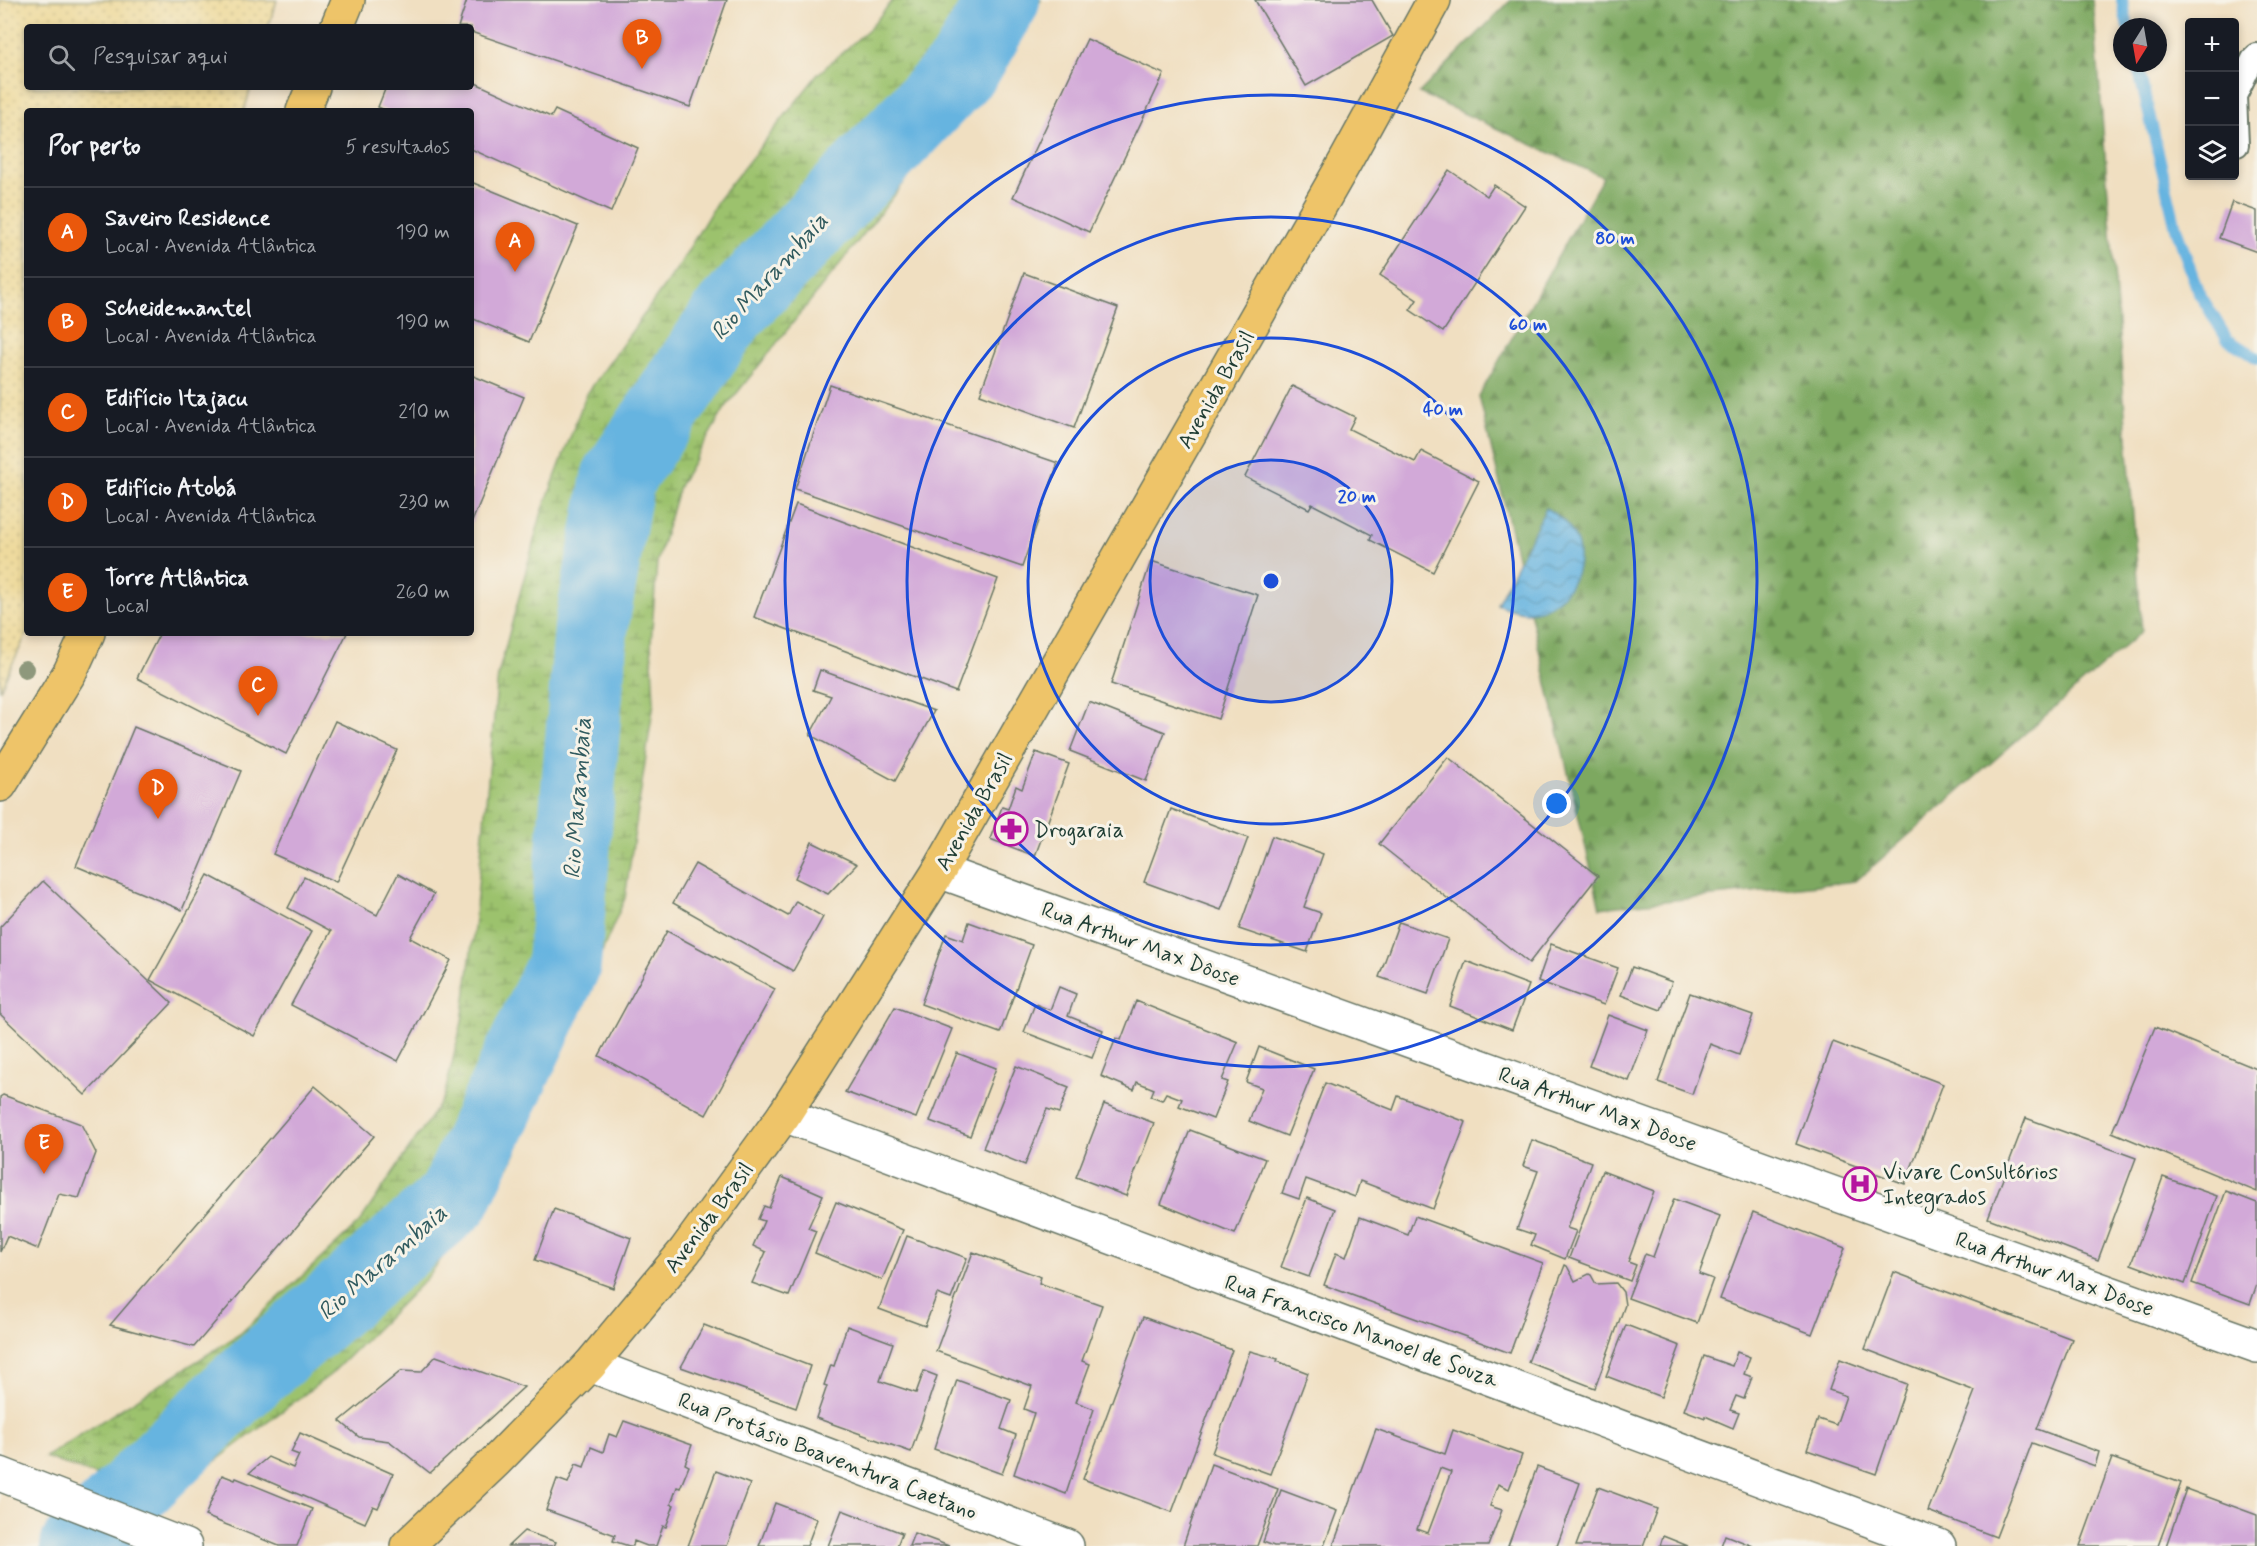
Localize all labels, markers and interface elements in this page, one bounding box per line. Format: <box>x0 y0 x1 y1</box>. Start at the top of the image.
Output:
north arrow <box>2113 18 2167 72</box>
map controls <box>2185 18 2239 180</box>
button: + <box>2185 18 2239 72</box>
pin: B <box>622 20 662 69</box>
search box <box>24 24 474 90</box>
icon: search <box>45 41 78 74</box>
text: Pesquisar aqui <box>93 43 228 71</box>
button: − <box>2185 72 2239 126</box>
button: layers <box>2185 126 2239 180</box>
text: Por perto <box>48 130 141 164</box>
text: 5 resultados <box>345 134 450 161</box>
text: Saveiro Residence <box>105 205 270 233</box>
water label: Rio Marambaia <box>704 207 836 347</box>
text: A <box>61 219 74 246</box>
text: 190 m <box>396 219 450 246</box>
pin: A <box>496 222 534 272</box>
text: 80 m <box>1595 227 1635 251</box>
text: Local · Avenida Atlântica <box>105 233 317 260</box>
text: Scheidemantel <box>105 295 251 323</box>
text: B <box>61 309 74 336</box>
text: 190 m <box>396 309 450 336</box>
text: 60 m <box>1509 313 1547 337</box>
text: Local · Avenida Atlântica <box>105 323 317 350</box>
street label: Avenida Brasil <box>1172 326 1262 454</box>
text: Edifício Itajacu <box>105 385 248 413</box>
text: 40 m <box>1423 398 1463 422</box>
text: C <box>60 399 75 426</box>
text: 210 m <box>398 399 450 426</box>
text: Local · Avenida Atlântica <box>105 413 317 440</box>
text: Edifício Atobá <box>105 475 237 503</box>
text: 20 m <box>1338 485 1376 509</box>
text: D <box>61 489 74 516</box>
text: 230 m <box>398 489 450 516</box>
text: Local · Avenida Atlântica <box>105 503 317 530</box>
text: Torre Atlântica <box>105 565 249 593</box>
centre of rings <box>1261 571 1281 591</box>
text: E <box>62 579 73 606</box>
text: 260 m <box>396 579 450 606</box>
text: Local <box>105 593 149 620</box>
pin: C <box>238 666 278 716</box>
water label: Rio Marambaia <box>557 716 600 880</box>
street label: Avenida Brasil <box>930 748 1020 876</box>
pin: D <box>138 770 178 819</box>
your location <box>1542 789 1571 818</box>
pharmacy icon: Drogaraia <box>993 811 1029 847</box>
place label: Drogaraia <box>1034 817 1124 846</box>
street label: Rua Arthur Max Dôose <box>1037 896 1243 994</box>
street label: Rua Arthur Max Dôose <box>1494 1061 1700 1159</box>
pin: E <box>24 1124 63 1174</box>
street label: Avenida Brasil <box>659 1157 761 1279</box>
place label: Vivare Consultórios Integrados <box>1883 1159 2058 1215</box>
hospital icon: Vivare Consultórios Integrados <box>1842 1166 1878 1202</box>
water label: Rio Marambaia <box>312 1198 454 1328</box>
street label: Rua Arthur Max Dôose <box>1951 1226 2157 1324</box>
street label: Rua Francisco Manoel de Souza <box>1221 1269 1503 1395</box>
street label: Rua Protásio Boaventura Caetano <box>674 1387 981 1527</box>

